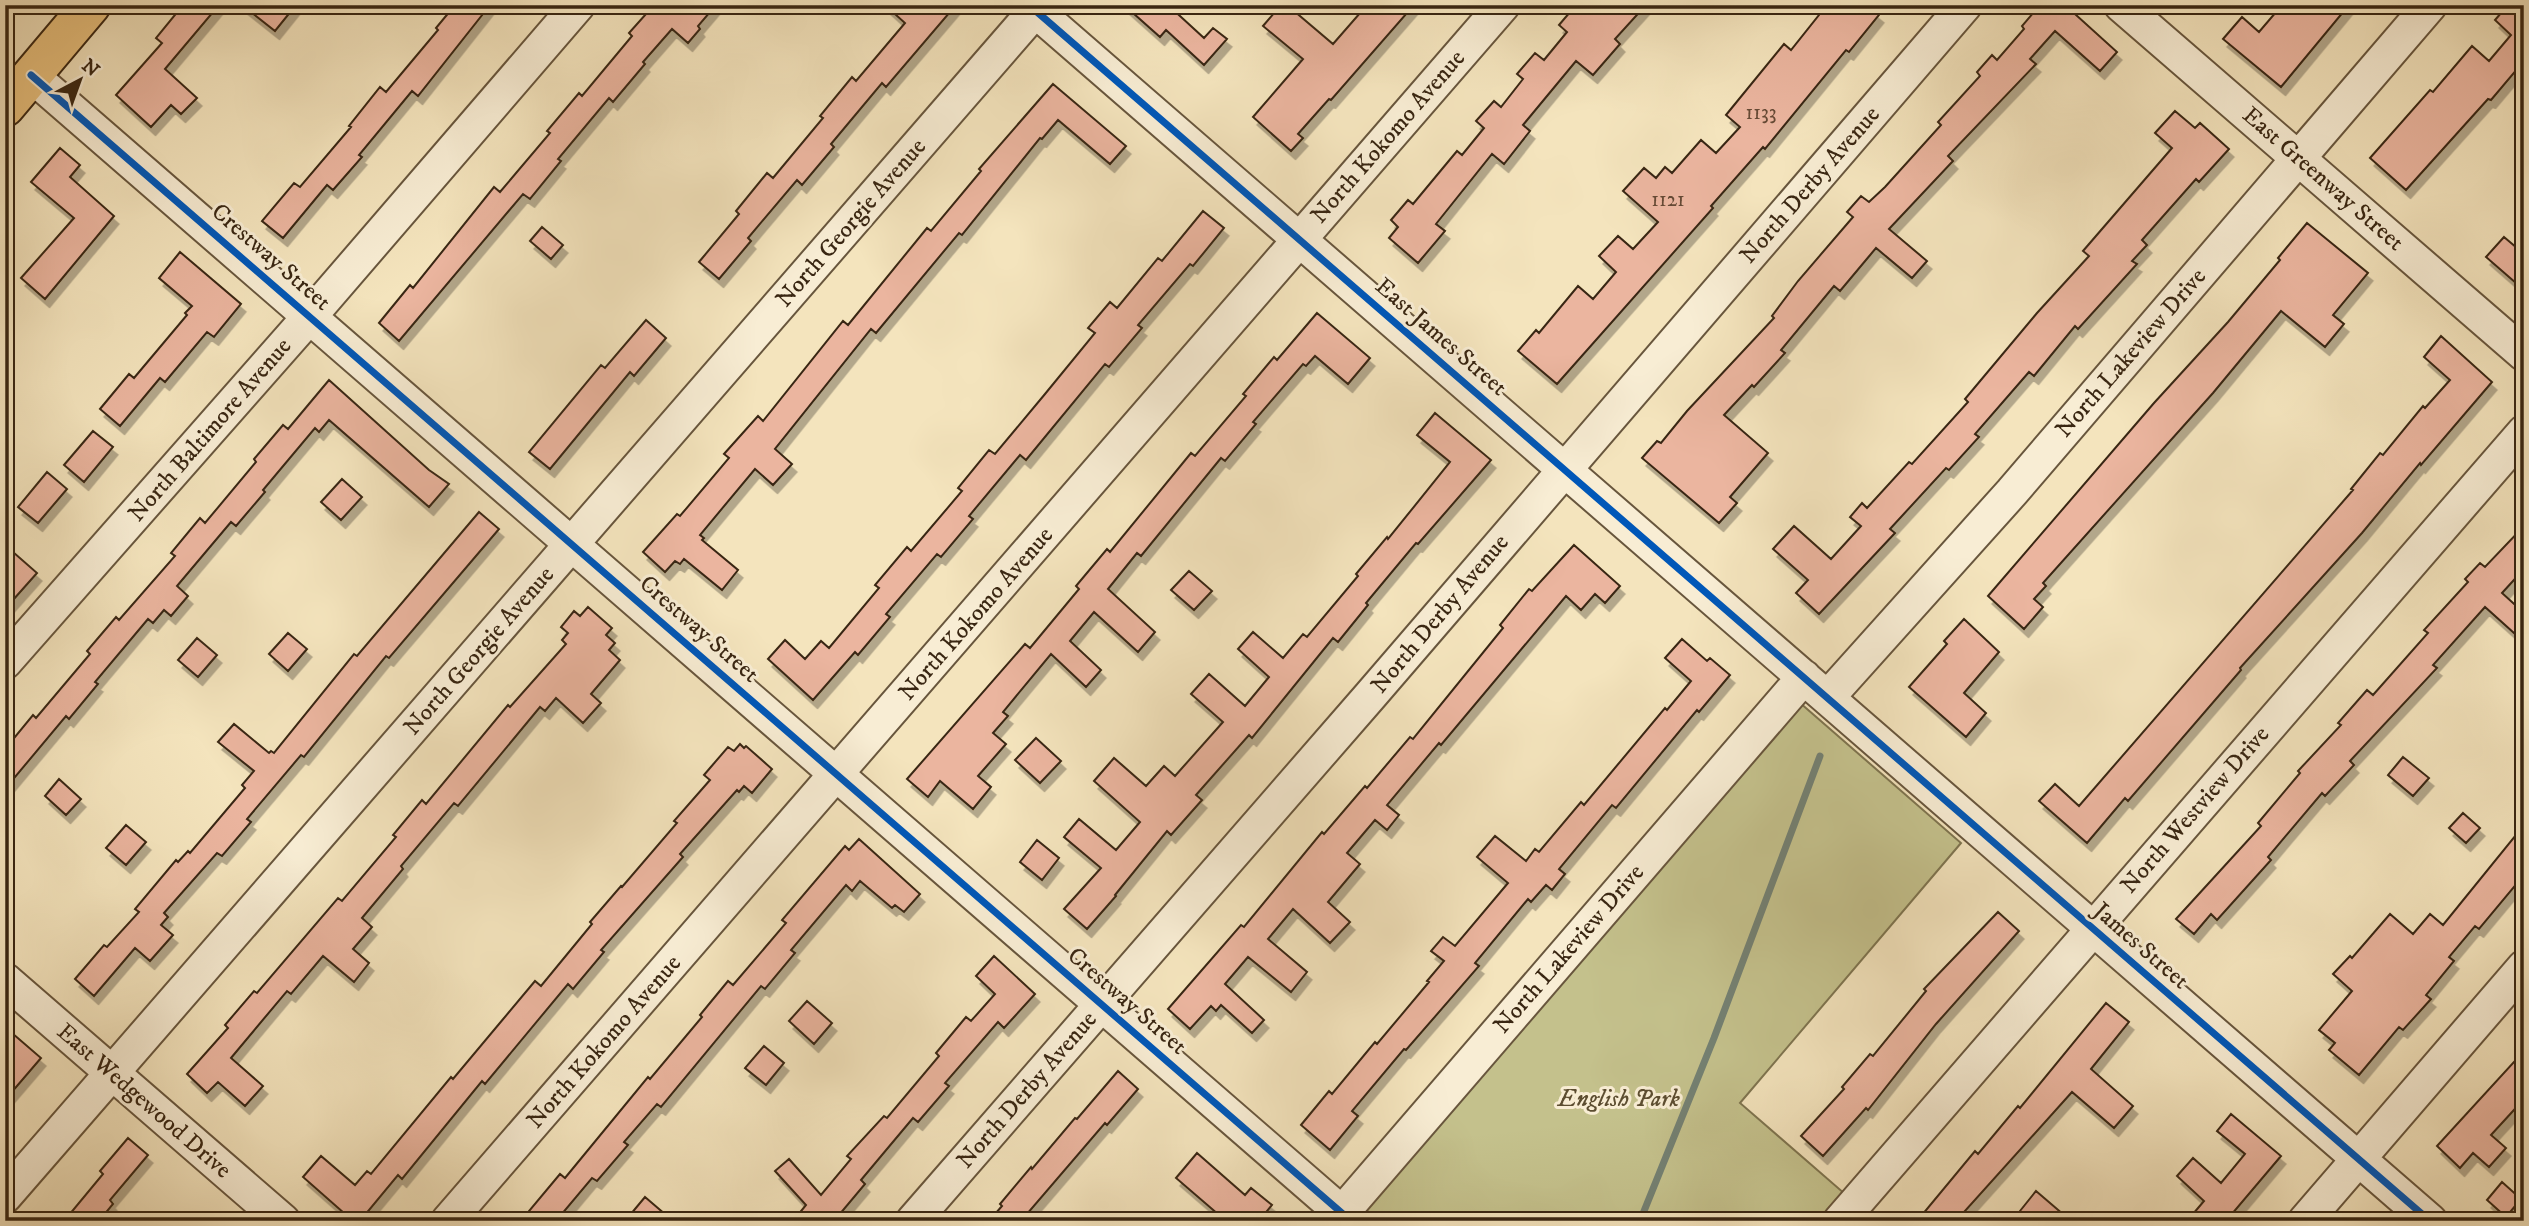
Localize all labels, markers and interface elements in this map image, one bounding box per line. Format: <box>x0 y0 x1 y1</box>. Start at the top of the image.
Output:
street label: North Kokomo Avenue <box>1304 44 1472 230</box>
north arrow <box>46 46 116 116</box>
text: N <box>77 55 104 82</box>
street label: North Derby Avenue <box>1733 100 1887 270</box>
house number: 1133 <box>1745 100 1777 126</box>
street label: East Greenway Street <box>2236 101 2410 258</box>
street label: North Georgie Avenue <box>769 132 933 314</box>
house number: 1121 <box>1651 187 1685 213</box>
street label: Crestway Street <box>205 197 337 317</box>
street label: North Lakeview Drive <box>2049 262 2213 444</box>
street label: East James Street <box>1369 272 1513 403</box>
street label: North Baltimore Avenue <box>122 332 298 528</box>
street label: North Kokomo Avenue <box>892 521 1060 707</box>
street label: North Derby Avenue <box>1365 528 1515 700</box>
street label: North Georgie Avenue <box>397 560 561 742</box>
street label: Crestway Street <box>633 569 765 689</box>
street label: North Westview Drive <box>2114 720 2276 900</box>
street label: North Lakeview Drive <box>1487 858 1651 1040</box>
street label: James Street <box>2085 895 2195 996</box>
street label: Crestway Street <box>1061 941 1193 1061</box>
street label: North Kokomo Avenue <box>520 949 688 1135</box>
street label: North Derby Avenue <box>950 1005 1104 1175</box>
street label: East Wedgewood Drive <box>51 1017 238 1185</box>
park label: English Park <box>1556 1084 1680 1114</box>

